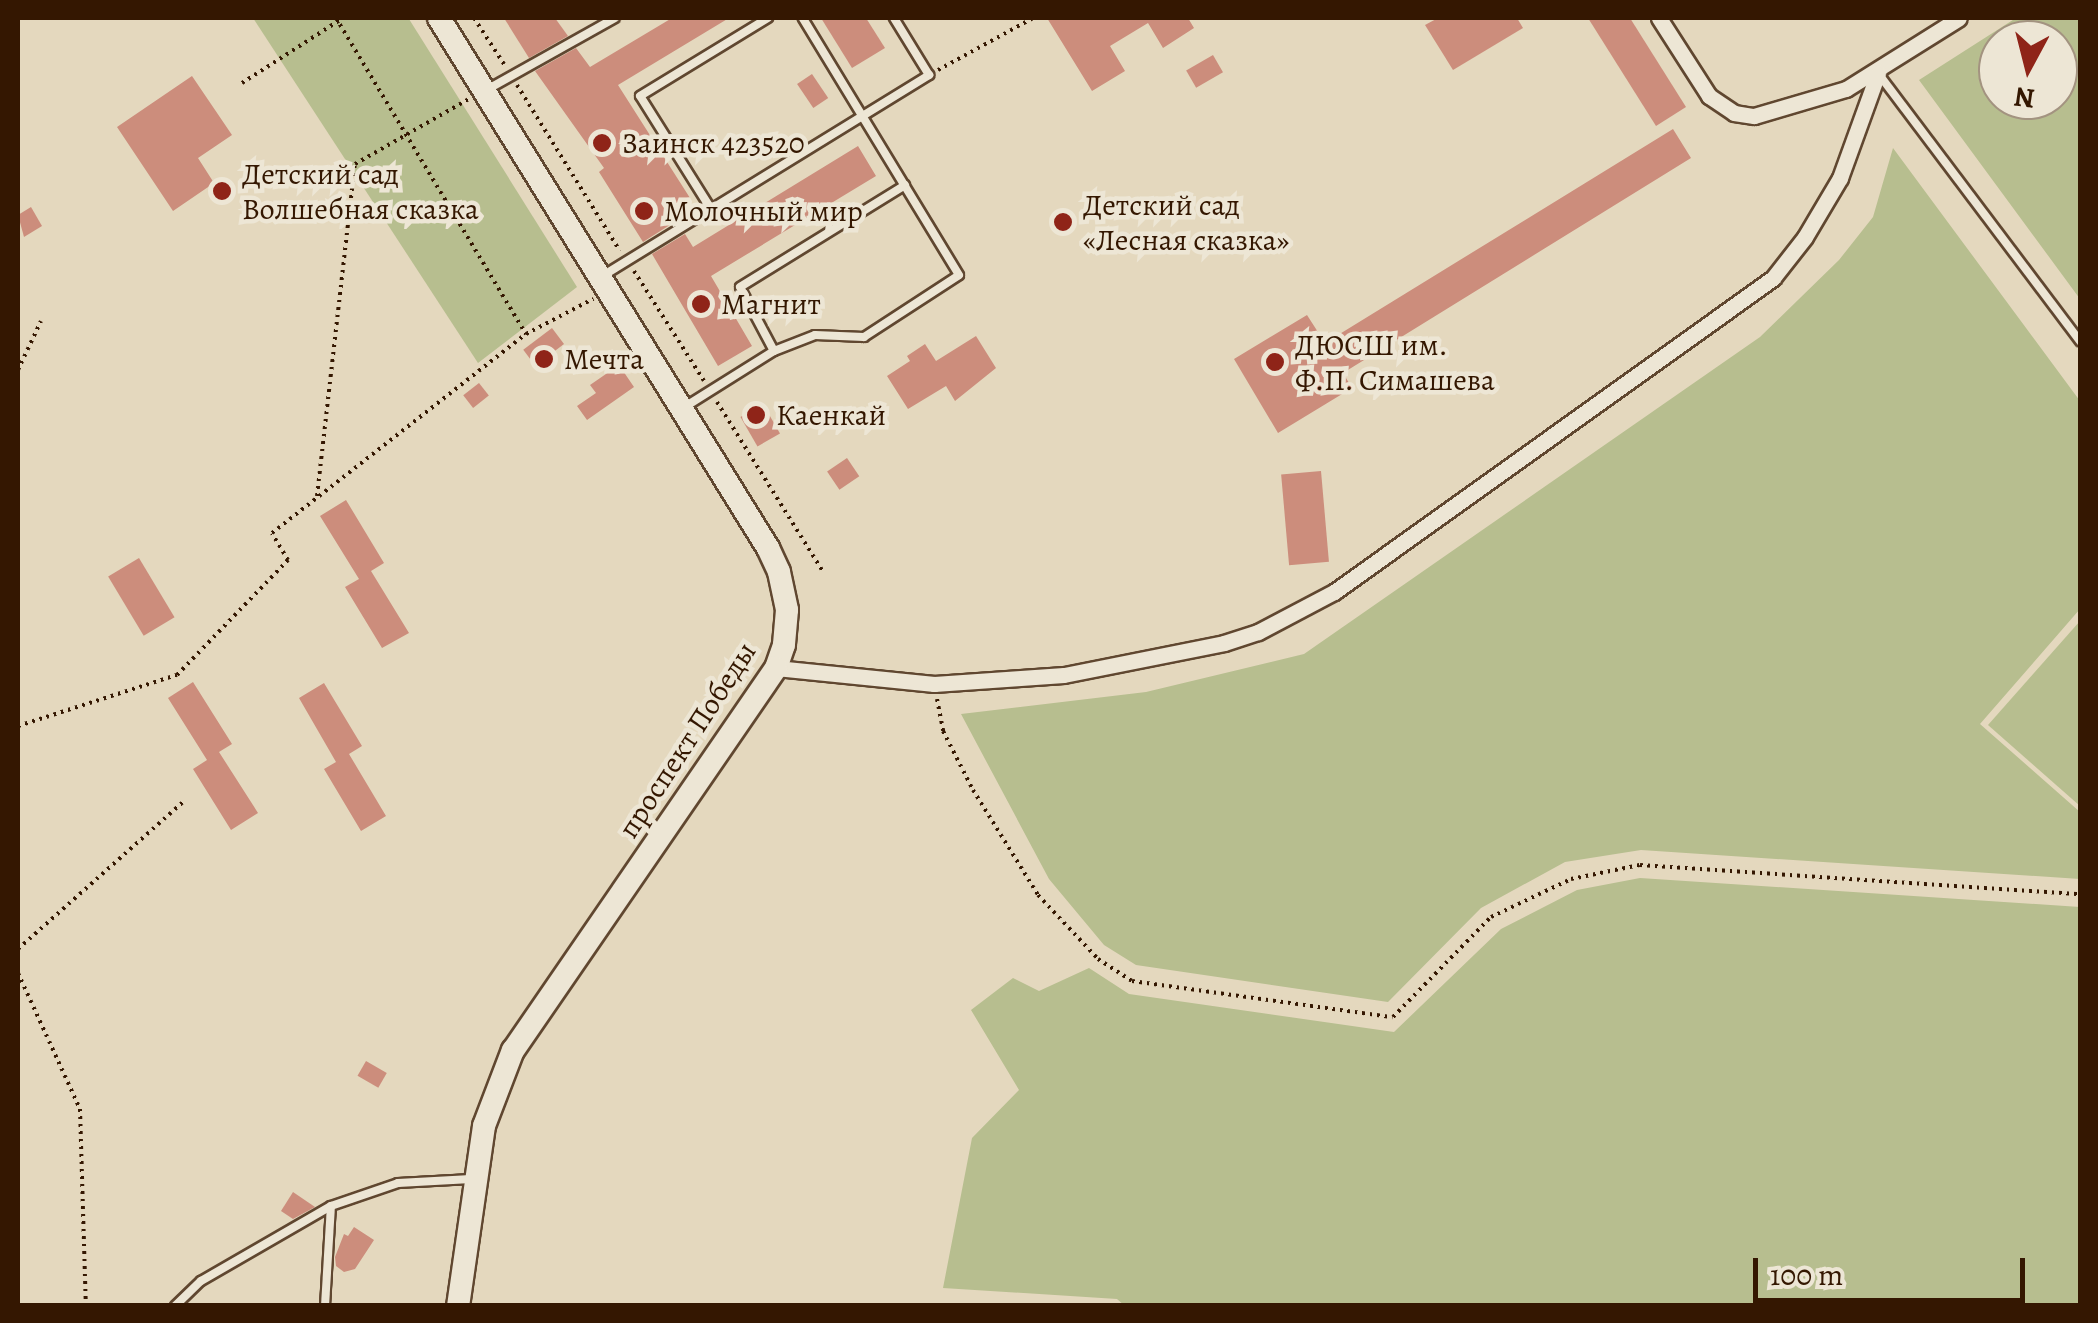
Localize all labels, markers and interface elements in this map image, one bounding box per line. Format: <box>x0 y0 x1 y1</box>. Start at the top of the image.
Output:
north arrow <box>1978 20 2078 120</box>
text: N <box>2012 78 2037 118</box>
place label: Заинск 423520 <box>622 125 805 161</box>
marker: Заинск 423520 <box>591 132 613 154</box>
place label: Детский сад Волшебная сказка <box>242 156 479 226</box>
marker: Детский сад Волшебная сказка <box>211 180 233 202</box>
place label: Детский сад «Лесная сказка» <box>1083 187 1289 258</box>
place label: Молочный мир <box>664 193 863 229</box>
marker: Молочный мир <box>633 200 655 222</box>
marker: Детский сад «Лесная сказка» <box>1052 211 1074 233</box>
place label: Магнит <box>721 286 821 322</box>
marker: Магнит <box>690 293 712 315</box>
place label: ДЮСШ им. Ф.П. Симашева <box>1295 327 1496 398</box>
place label: Мечта <box>564 341 644 377</box>
marker: Мечта <box>533 348 555 370</box>
marker: ДЮСШ им. Ф.П. Симашева <box>1264 351 1286 373</box>
place label: Каенкай <box>776 397 886 433</box>
marker: Каенкай <box>745 404 767 426</box>
street label: проспект Победы <box>610 635 764 845</box>
scale bar <box>1758 1238 2030 1300</box>
text: 100 m <box>1770 1255 1843 1295</box>

